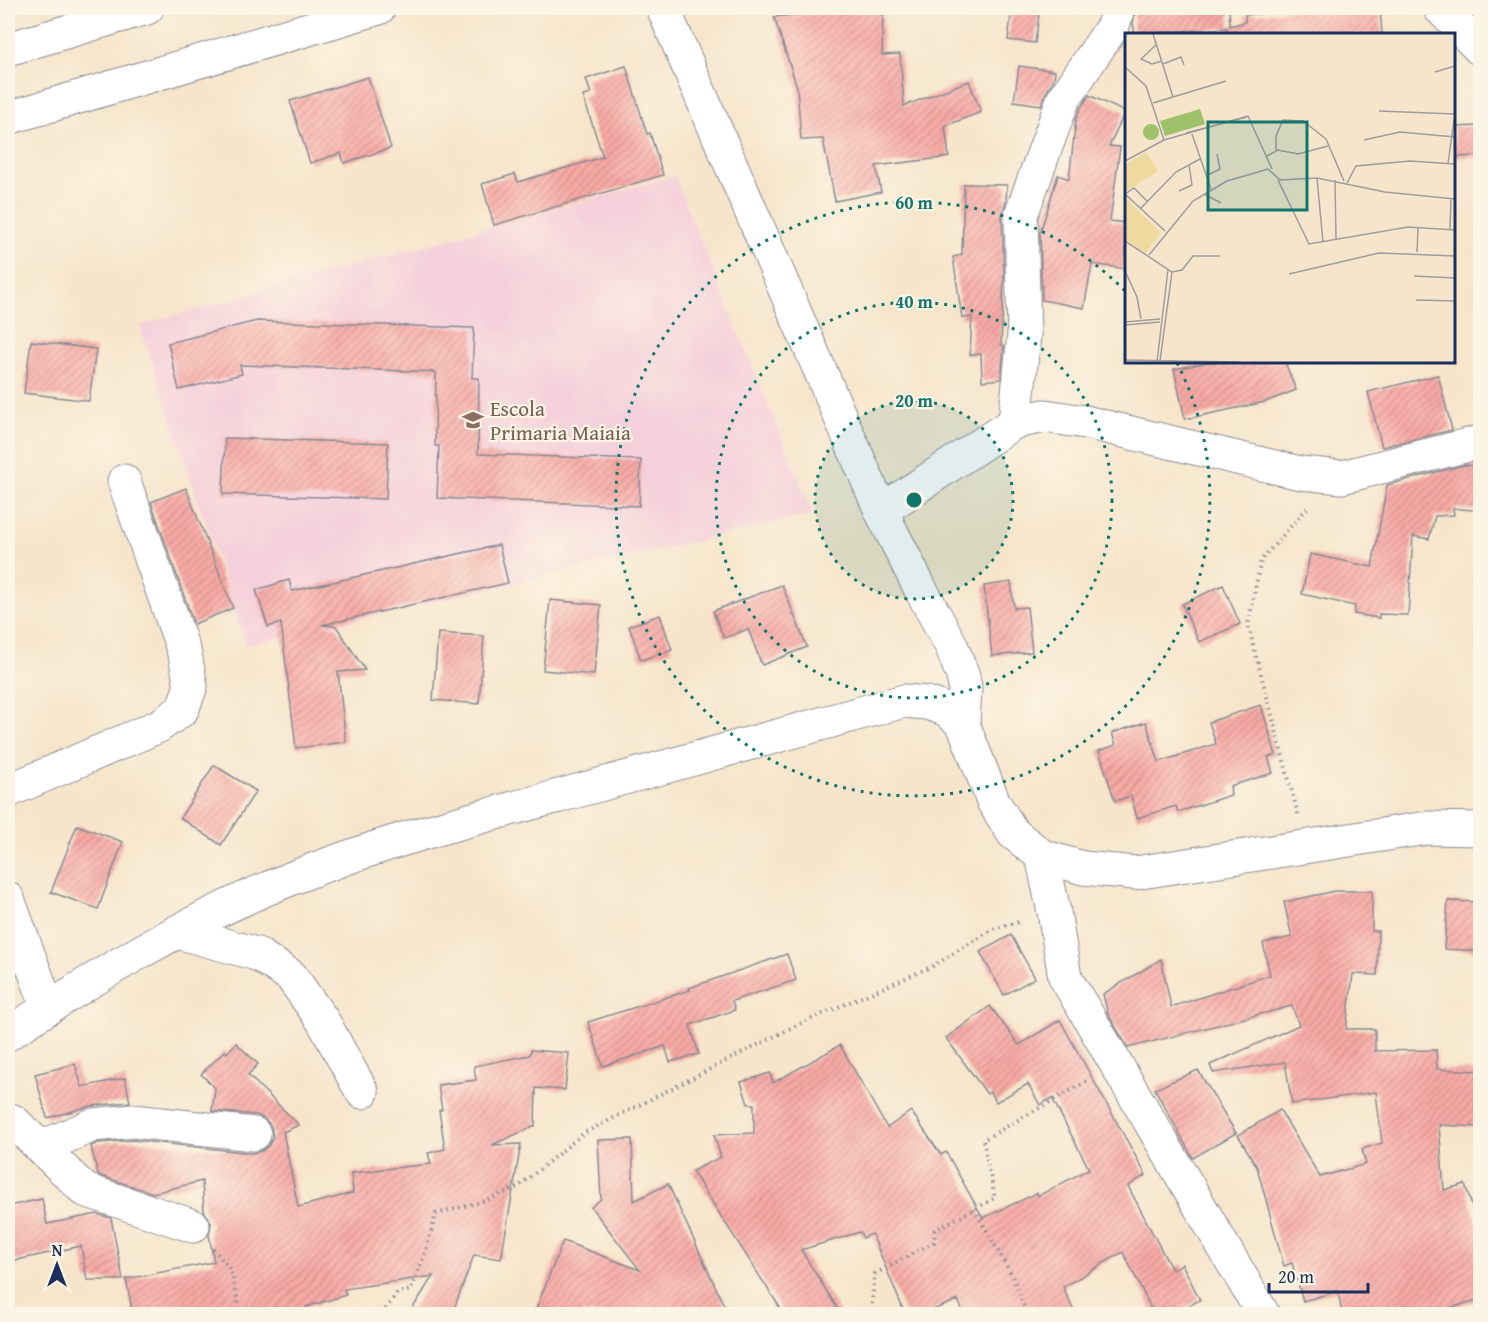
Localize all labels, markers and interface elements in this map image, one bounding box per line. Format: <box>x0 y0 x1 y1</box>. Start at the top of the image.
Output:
inset map <box>1125 33 1455 363</box>
text: 60 m <box>895 189 934 216</box>
text: 40 m <box>895 288 934 315</box>
text: 20 m <box>895 387 934 414</box>
place label: Escola Primaria Maiaia <box>490 393 631 448</box>
school or university icon: Escola Primaria Maiaia <box>461 408 485 432</box>
centre of rings <box>904 490 924 510</box>
north arrow <box>27 1235 87 1295</box>
text: N <box>52 1238 63 1262</box>
scale bar <box>1269 1256 1368 1294</box>
text: 20 m <box>1278 1263 1314 1290</box>

